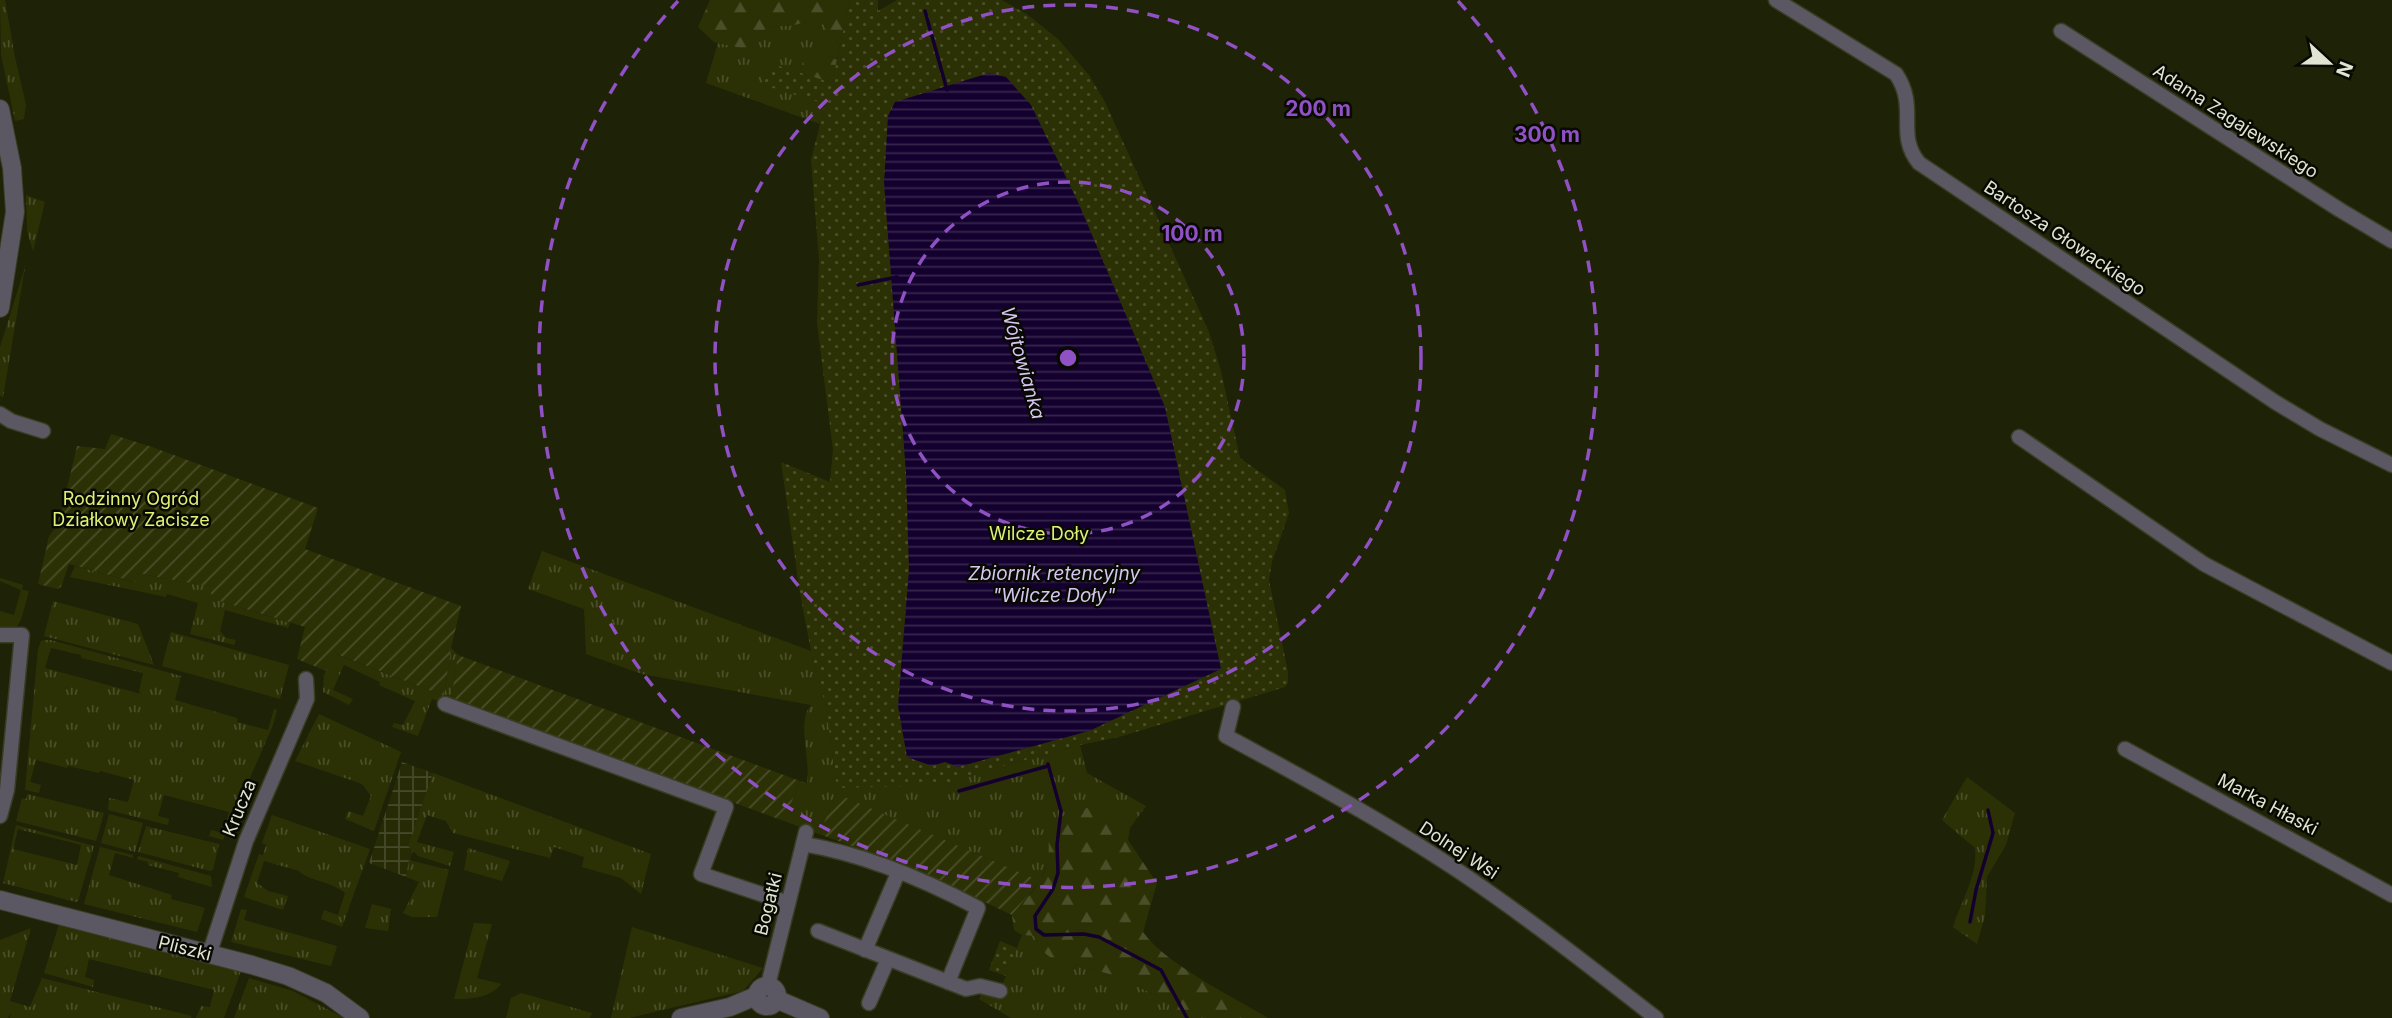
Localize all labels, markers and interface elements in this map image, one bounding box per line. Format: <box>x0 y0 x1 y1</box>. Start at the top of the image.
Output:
north arrow <box>2294 28 2364 98</box>
text: N <box>2331 58 2358 80</box>
street label: Adama Zagajewskiego <box>2150 60 2322 182</box>
text: 200 m <box>1285 96 1351 121</box>
text: 300 m <box>1514 122 1580 147</box>
street label: Bartosza Głowackiego <box>1980 176 2150 300</box>
text: 100 m <box>1161 221 1223 246</box>
water label: Wójtowianka <box>996 304 1050 422</box>
centre of rings <box>1056 346 1080 370</box>
park label: Rodzinny Ogród Działkowy Zacisze <box>52 488 210 530</box>
park label: Wilcze Doły <box>989 523 1089 544</box>
water label: Zbiornik retencyjny "Wilcze Doły" <box>968 562 1141 607</box>
street label: Marka Hłaski <box>2214 769 2322 839</box>
street label: Krucza <box>218 776 260 840</box>
street label: Dolnej Wsi <box>1416 817 1502 883</box>
street label: Bogatki <box>750 870 786 938</box>
street label: Pliszki <box>156 931 214 965</box>

